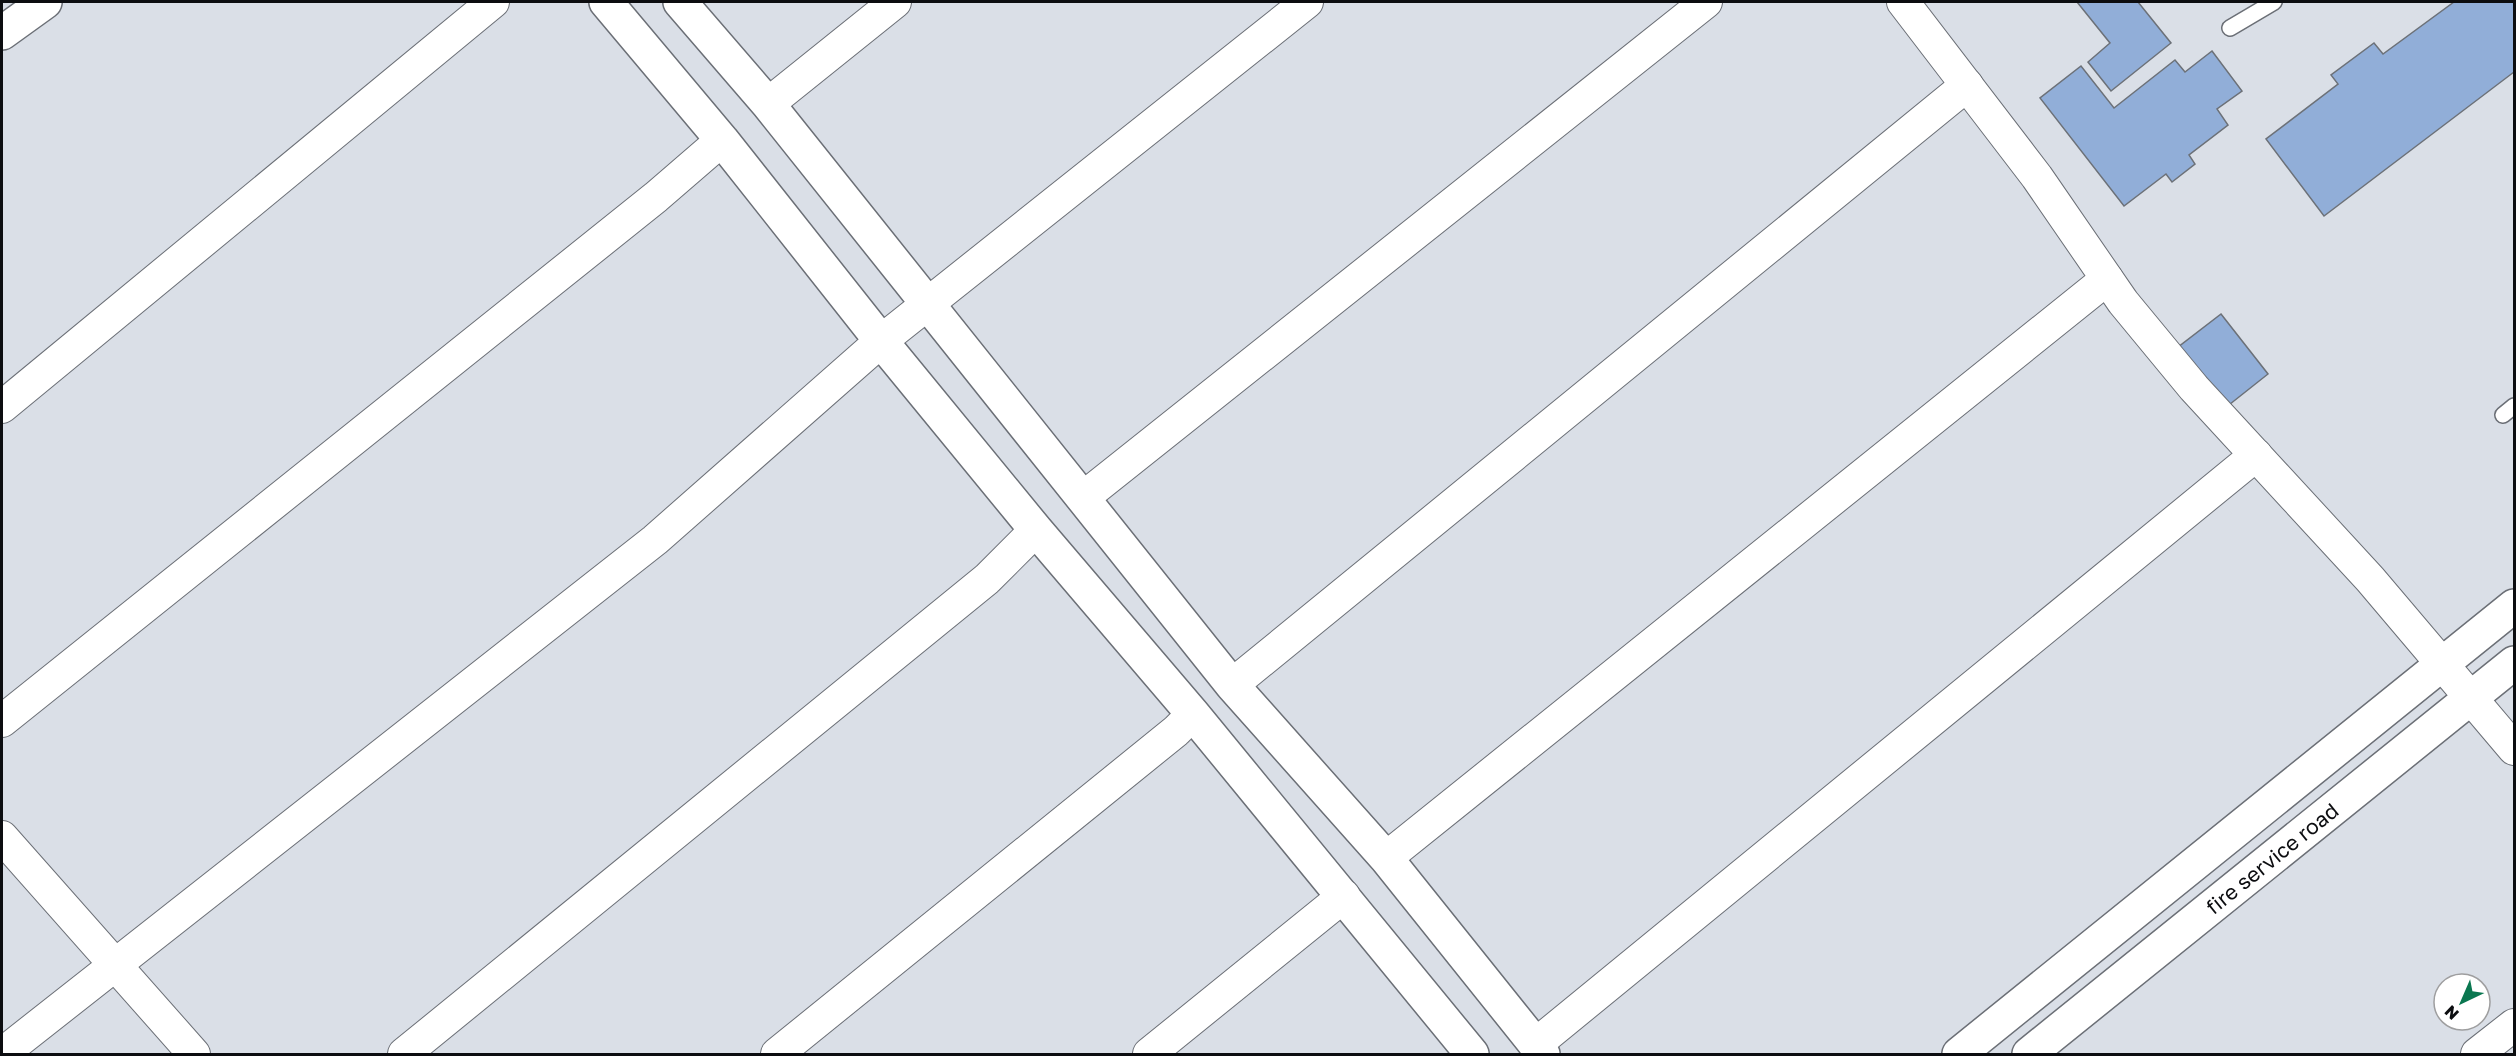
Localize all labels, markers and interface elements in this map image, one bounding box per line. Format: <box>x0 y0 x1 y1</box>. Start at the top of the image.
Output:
street label: fire service road <box>2200 797 2343 919</box>
north arrow <box>2432 972 2492 1032</box>
text: N <box>2440 1001 2463 1024</box>

